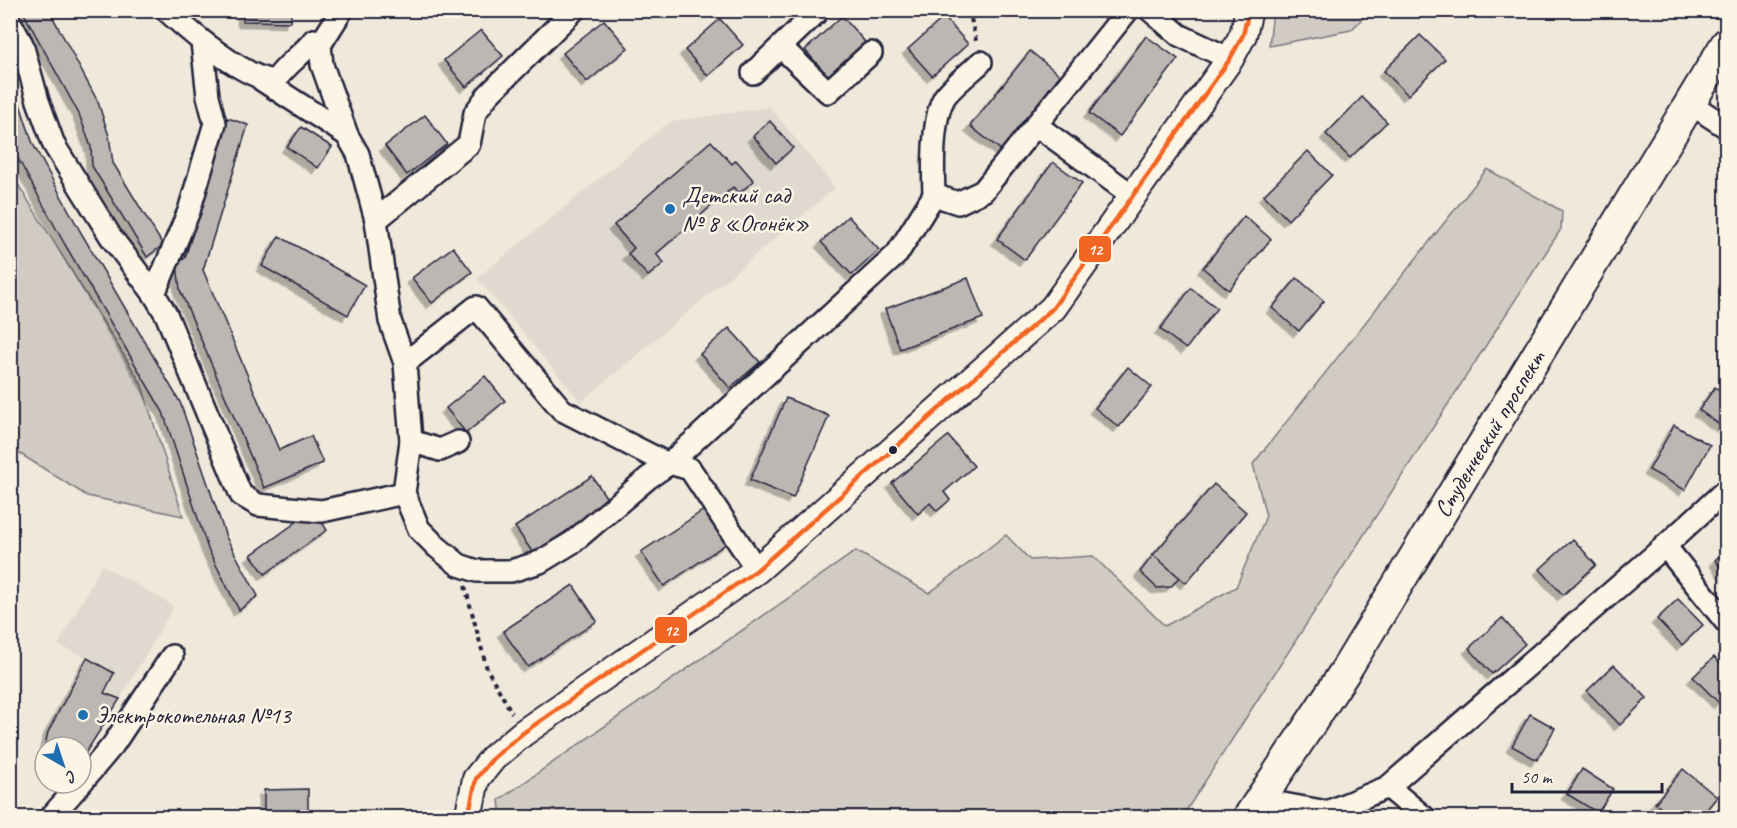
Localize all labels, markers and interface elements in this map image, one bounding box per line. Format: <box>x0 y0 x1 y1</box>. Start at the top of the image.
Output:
place label: Детский сад № 8 «Огонёк» <box>682 180 810 238</box>
marker: Детский сад № 8 «Огонёк» <box>663 202 677 216</box>
line badge: 12 <box>1078 235 1112 263</box>
text: 12 <box>1088 240 1104 260</box>
street label: Студенческий проспект <box>1427 344 1552 523</box>
unlabelled marker <box>887 444 899 456</box>
line badge: 12 <box>654 616 688 644</box>
text: 12 <box>664 621 680 641</box>
place label: Электрокотельная №13 <box>95 700 293 730</box>
marker: Электрокотельная №13 <box>76 708 90 722</box>
north arrow <box>33 735 93 795</box>
scale bar <box>1512 756 1662 794</box>
text: С <box>61 766 81 787</box>
text: 50 m <box>1521 766 1554 788</box>

